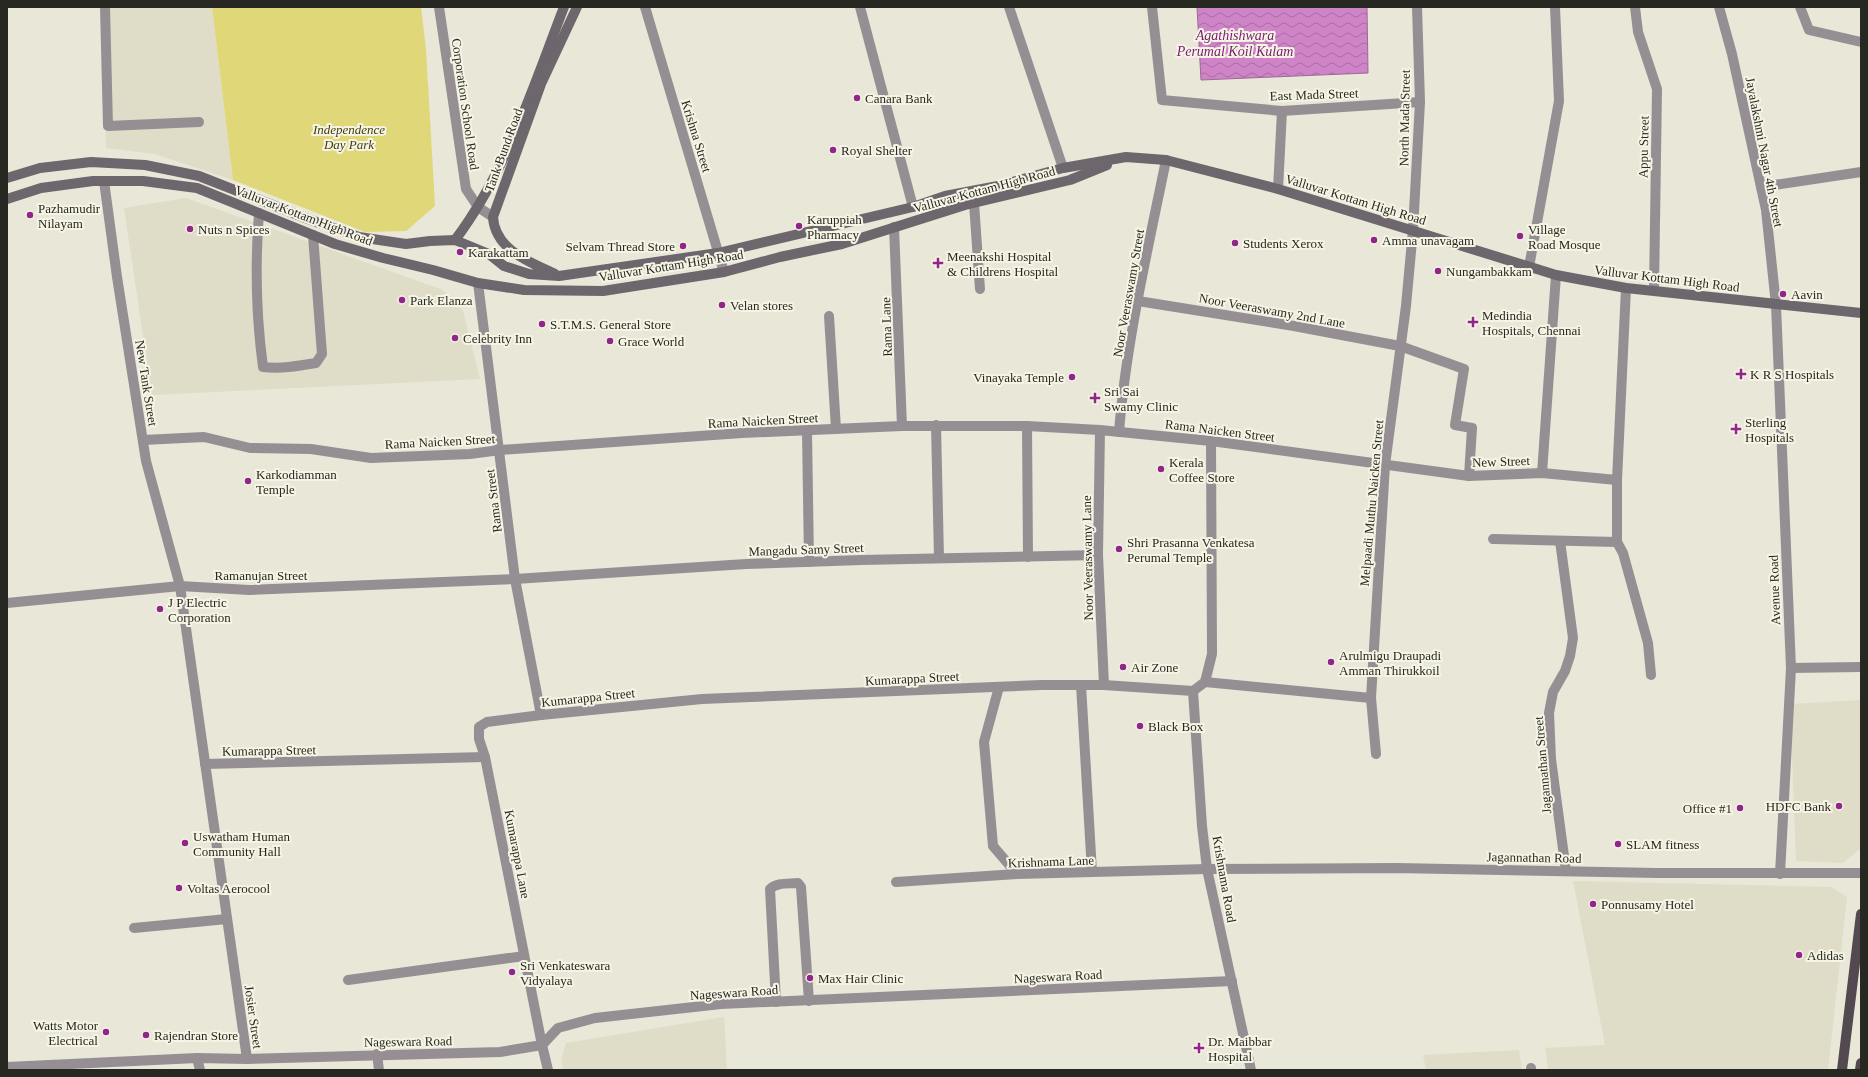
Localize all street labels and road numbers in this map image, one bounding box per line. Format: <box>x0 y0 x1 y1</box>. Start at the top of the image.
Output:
street label: Corporation School Road <box>449 37 482 171</box>
street label: North Mada Street <box>1396 69 1413 167</box>
street label: Jayalakshmi Nagar 4th Street <box>1743 76 1787 229</box>
street label: East Mada Street <box>1269 85 1359 104</box>
street label: Krishna Street <box>678 98 715 174</box>
street label: Tank Bund Road <box>481 106 526 194</box>
street label: Appu Street <box>1635 115 1652 178</box>
street label: Valluvar Kottam High Road <box>912 163 1057 216</box>
street label: Valluvar Kottam High Road <box>1284 171 1428 228</box>
street label: Valluvar Kottam High Road <box>233 182 375 249</box>
street label: Noor Veeraswamy Street <box>1110 228 1147 358</box>
street label: Valluvar Kottam High Road <box>598 247 745 284</box>
street label: Valluvar Kottam High Road <box>1593 262 1741 295</box>
street label: Noor Veeraswamy 2nd Lane <box>1198 290 1346 331</box>
street label: Rama Lane <box>878 297 895 357</box>
street label: New Tank Street <box>132 339 161 428</box>
street label: Rama Naicken Street <box>707 410 819 431</box>
street label: Rama Naicken Street <box>1164 416 1276 445</box>
street label: Melpaadi Muthu Naicken Street <box>1357 419 1386 587</box>
street label: Rama Naicken Street <box>384 431 496 452</box>
street label: New Street <box>1472 453 1531 470</box>
street label: Rama Street <box>482 468 505 534</box>
street label: Noor Veeraswamy Lane <box>1079 495 1096 621</box>
street label: Mangadu Samy Street <box>748 540 864 559</box>
street label: Avenue Road <box>1766 554 1783 625</box>
street label: Ramanujan Street <box>215 568 308 583</box>
street label: Kumarappa Street <box>865 669 960 688</box>
street label: Kumarappa Street <box>540 685 636 710</box>
street label: Jagannathan Street <box>1531 715 1554 814</box>
street label: Kumarappa Street <box>222 742 317 759</box>
street label: Kumarappa Lane <box>502 809 533 900</box>
street label: Krishnama Road <box>1210 835 1240 924</box>
street label: Jagannathan Road <box>1486 849 1582 866</box>
street label: Krishnama Lane <box>1008 852 1095 871</box>
street label: Nageswara Road <box>1013 967 1103 986</box>
street label: Nageswara Road <box>689 982 779 1003</box>
street label: Josier Street <box>242 984 265 1050</box>
street label: Nageswara Road <box>364 1033 453 1050</box>

